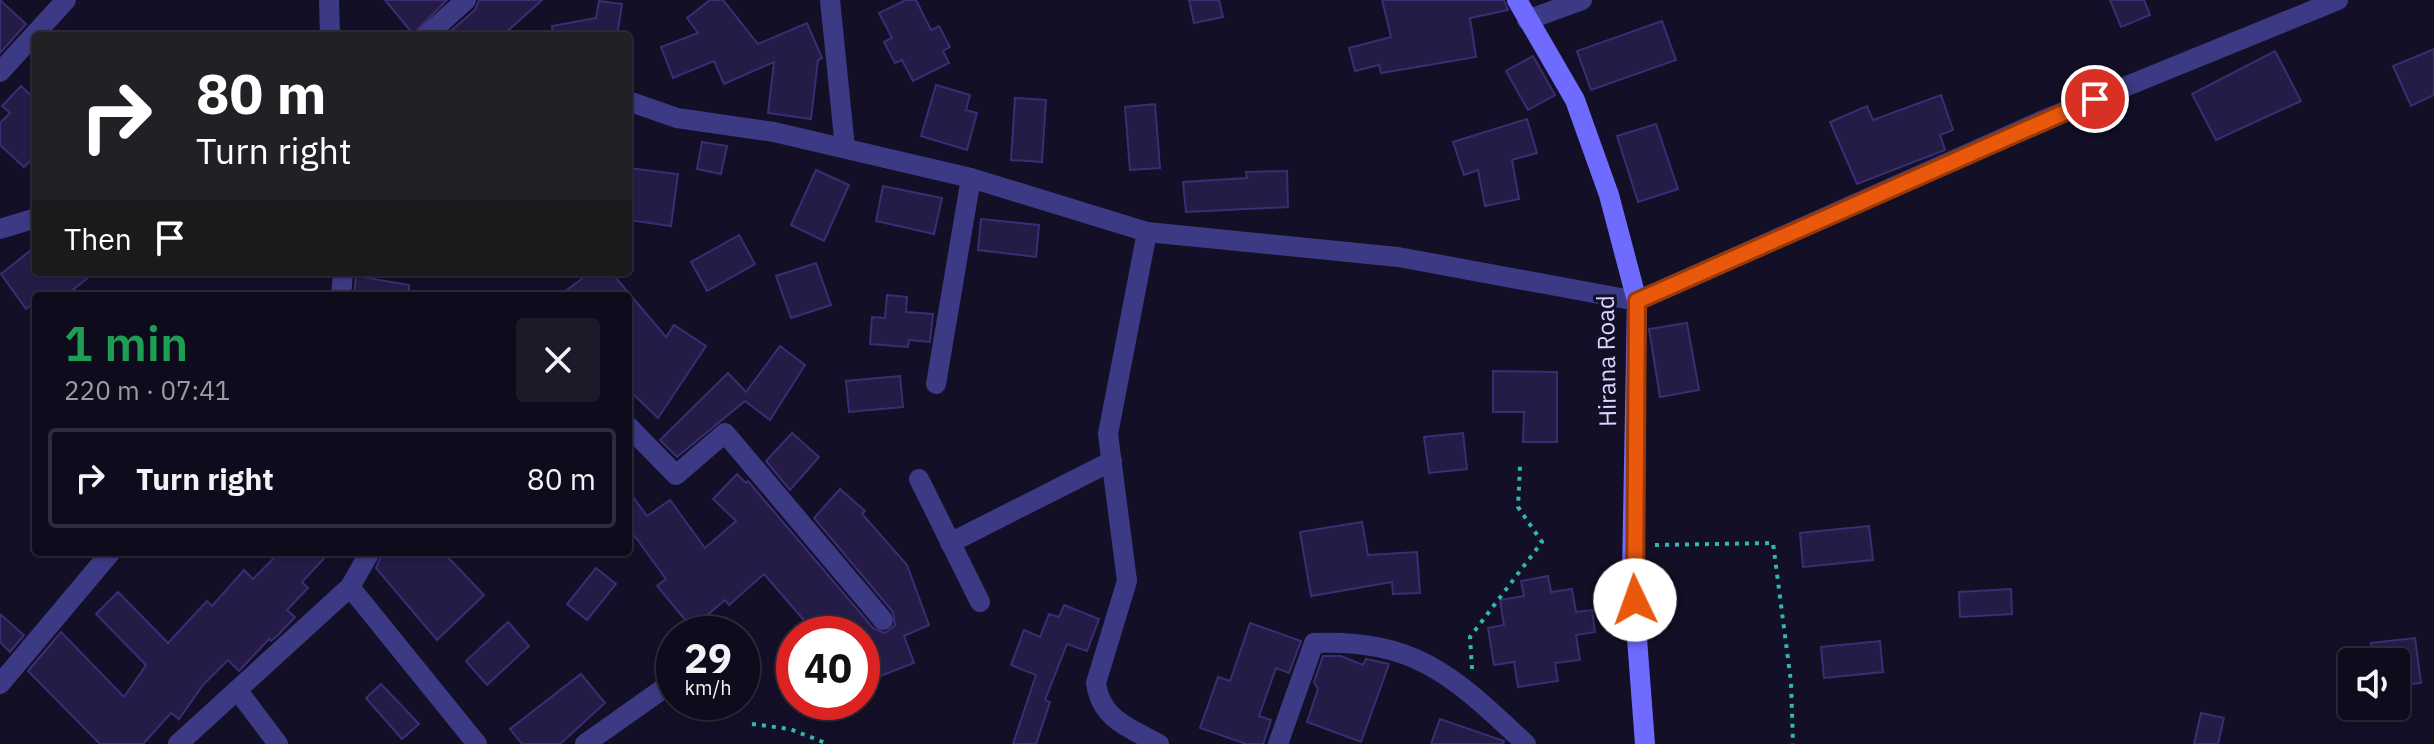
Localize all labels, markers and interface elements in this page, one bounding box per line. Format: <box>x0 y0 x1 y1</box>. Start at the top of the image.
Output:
text: 80 m <box>196 57 326 129</box>
icon: right <box>64 64 168 168</box>
pin <box>2061 65 2129 133</box>
icon: arrive <box>2073 77 2117 121</box>
text: Turn right <box>196 127 352 174</box>
icon: arrive <box>148 216 192 260</box>
text: Then <box>64 219 132 258</box>
street label: Hirana Road <box>1589 295 1623 427</box>
text: 1 min <box>64 312 188 374</box>
button: close <box>516 318 600 402</box>
text: 220 m · 07:41 <box>64 373 230 407</box>
icon: right <box>68 456 112 500</box>
text: Turn right <box>136 459 274 498</box>
text: 80 m <box>527 459 596 498</box>
position arrow <box>1593 558 1677 642</box>
speed limit sign: 40 <box>776 616 880 720</box>
text: 29 <box>684 632 732 684</box>
map controls <box>2338 648 2410 720</box>
button: sound <box>2338 648 2410 720</box>
text: km/h <box>684 674 732 701</box>

